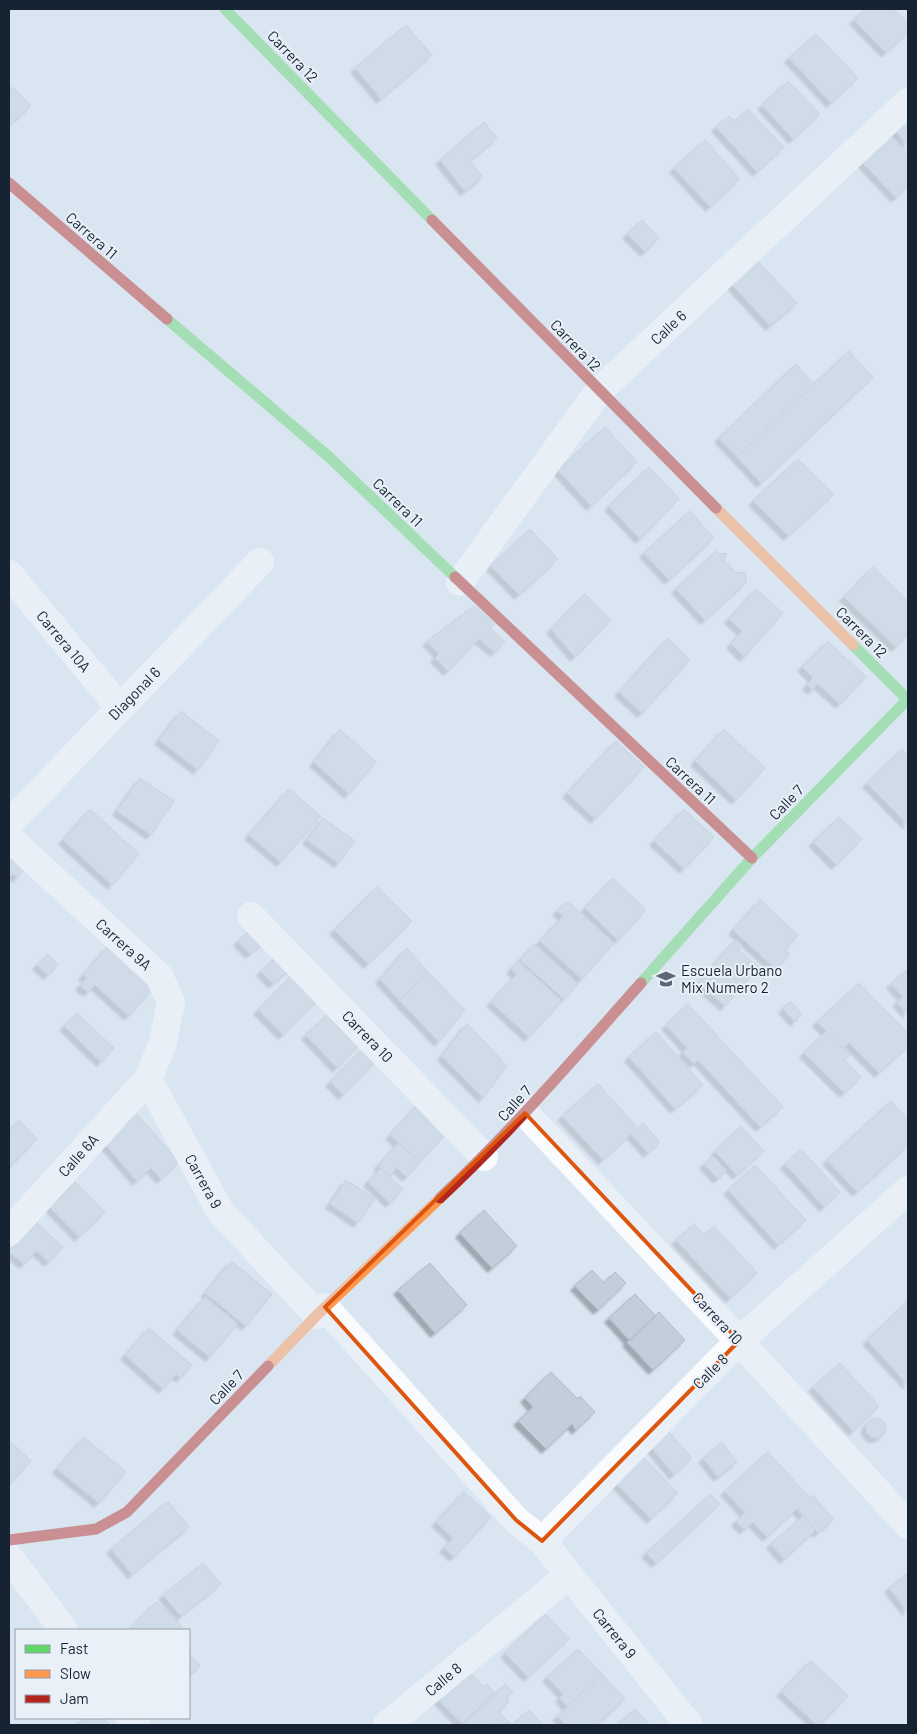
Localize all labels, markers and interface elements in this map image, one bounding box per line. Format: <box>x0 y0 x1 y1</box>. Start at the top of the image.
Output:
street label: Carrera 12 <box>264 26 322 86</box>
street label: Carrera 11 <box>63 208 121 262</box>
street label: Calle 6 <box>646 306 690 348</box>
street label: Carrera 12 <box>547 315 605 375</box>
street label: Carrera 11 <box>369 474 427 530</box>
street label: Carrera 12 <box>833 603 891 661</box>
street label: Carrera 10A <box>33 607 95 675</box>
street label: Diagonal 6 <box>104 663 164 723</box>
street label: Carrera 11 <box>662 752 720 808</box>
street label: Calle 7 <box>765 781 807 823</box>
street label: Carrera 9A <box>93 914 155 974</box>
place label: Escuela Urbano Mix Numero 2 <box>681 961 782 996</box>
school or university icon: Escuela Urbano Mix Numero 2 <box>655 968 677 990</box>
street label: Carrera 10 <box>339 1006 397 1066</box>
street label: Calle 7 <box>493 1081 535 1125</box>
street label: Calle 6A <box>54 1130 102 1180</box>
street label: Carrera 9 <box>182 1151 226 1211</box>
street label: Carrera 10 <box>689 1288 747 1348</box>
street label: Calle 8 <box>689 1350 731 1392</box>
street label: Calle 7 <box>205 1366 247 1408</box>
street label: Carrera 9 <box>589 1604 641 1662</box>
legend <box>15 1629 190 1719</box>
text: Fast <box>60 1639 88 1657</box>
street label: Calle 8 <box>421 1658 465 1700</box>
text: Slow <box>60 1664 91 1682</box>
text: Jam <box>60 1689 89 1707</box>

